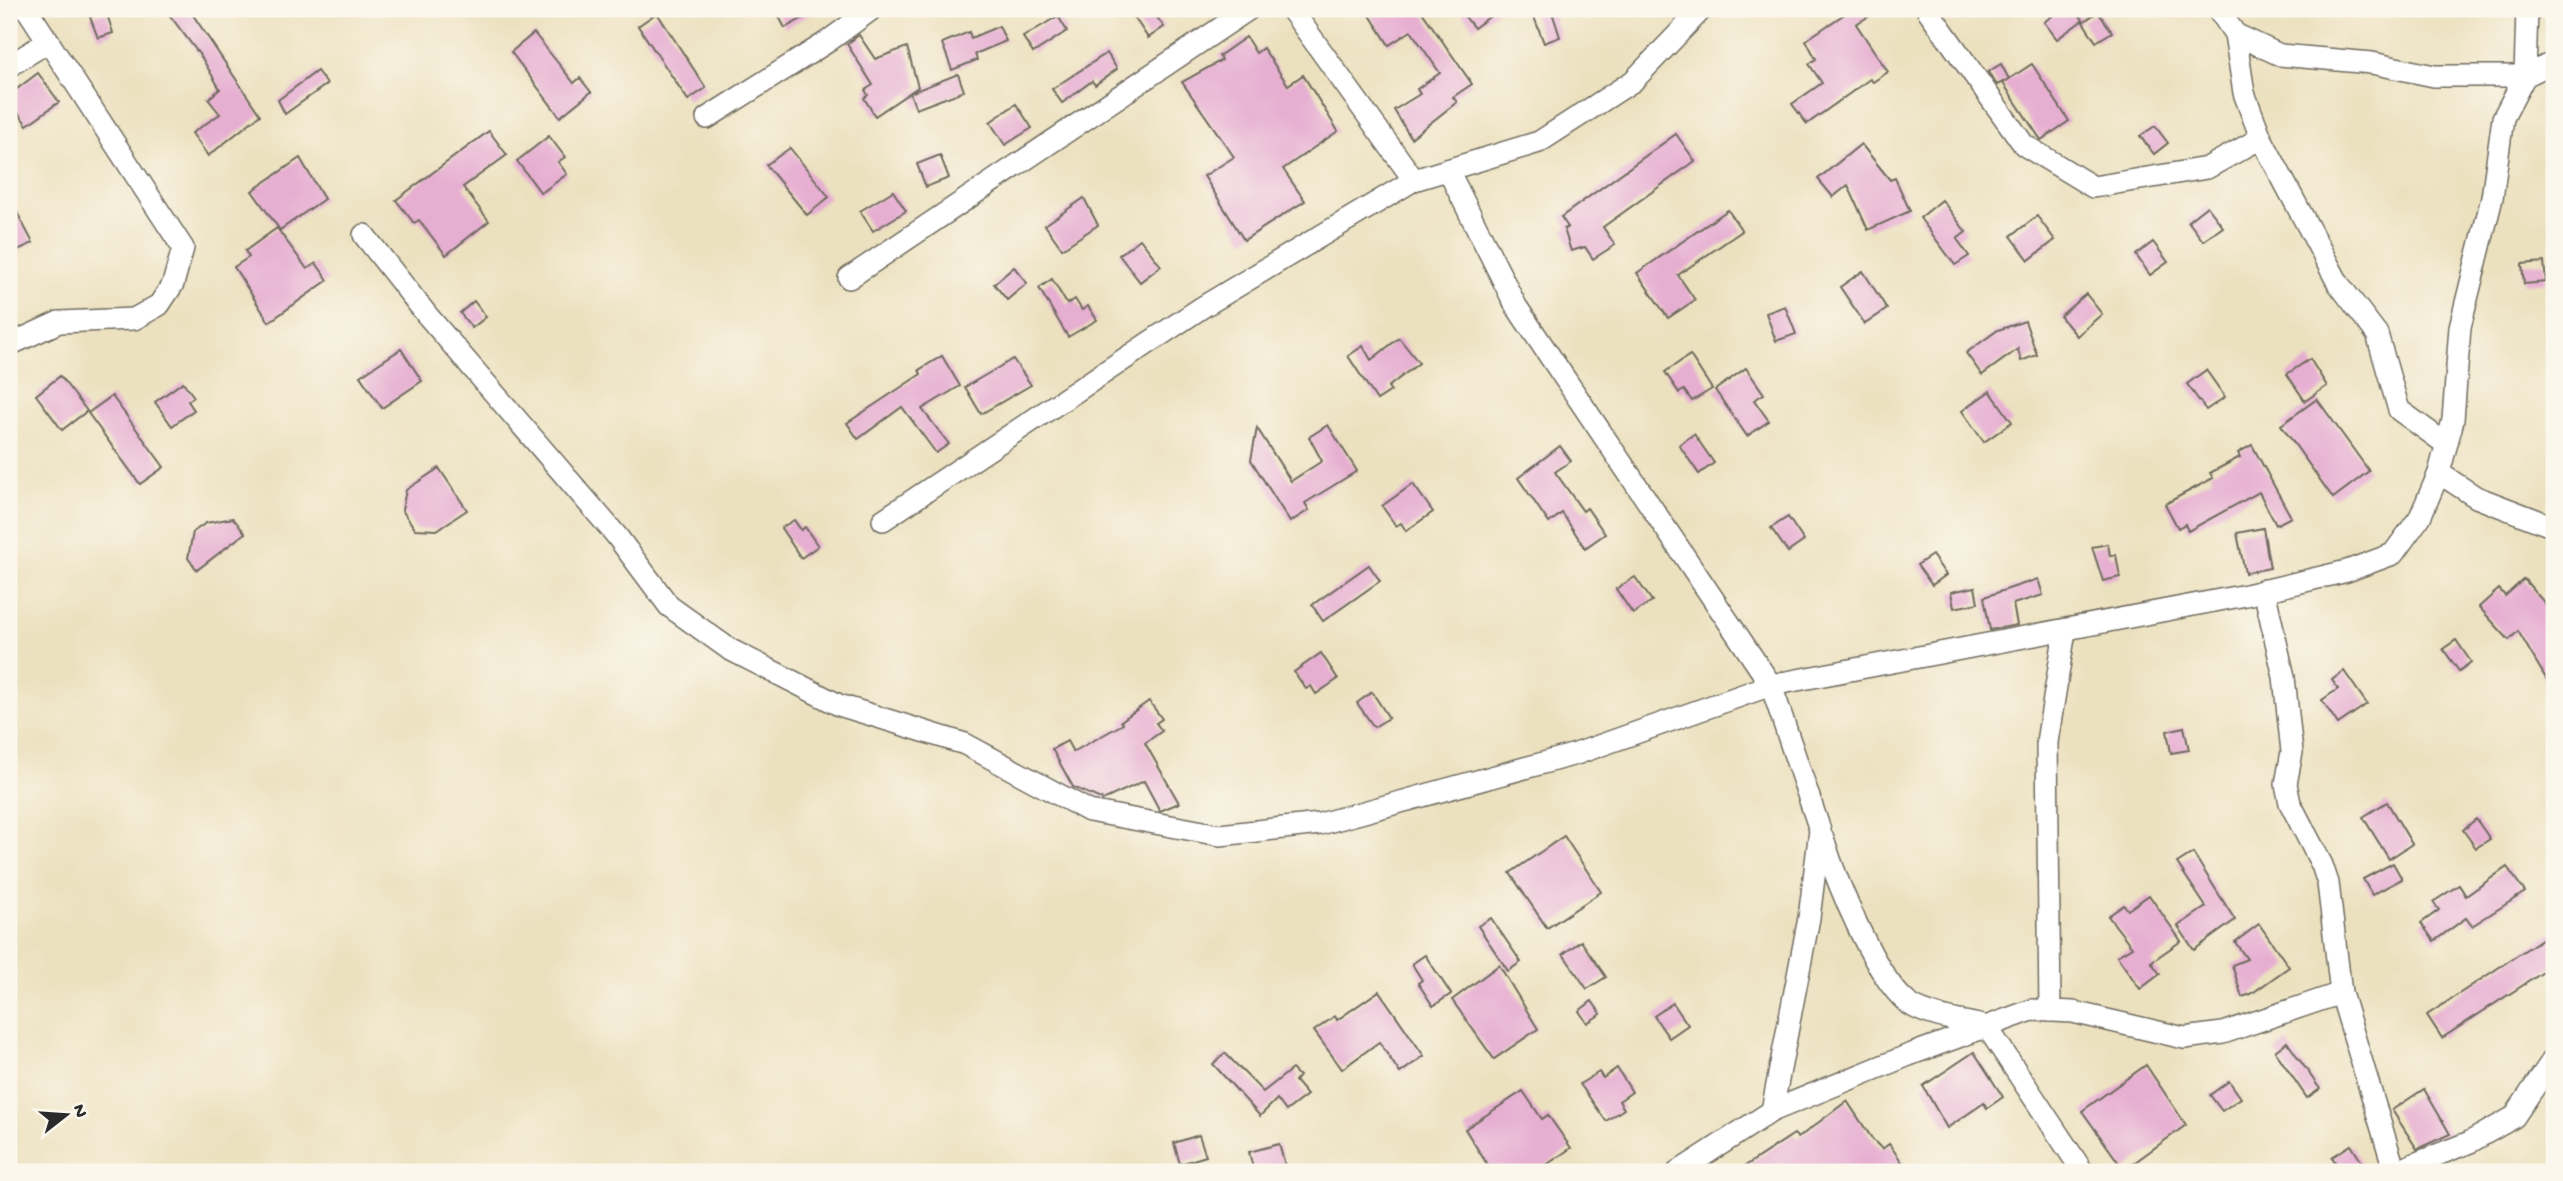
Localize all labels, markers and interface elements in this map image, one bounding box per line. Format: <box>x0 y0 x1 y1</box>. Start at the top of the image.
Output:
north arrow <box>32 1080 102 1150</box>
text: N <box>66 1102 92 1120</box>

